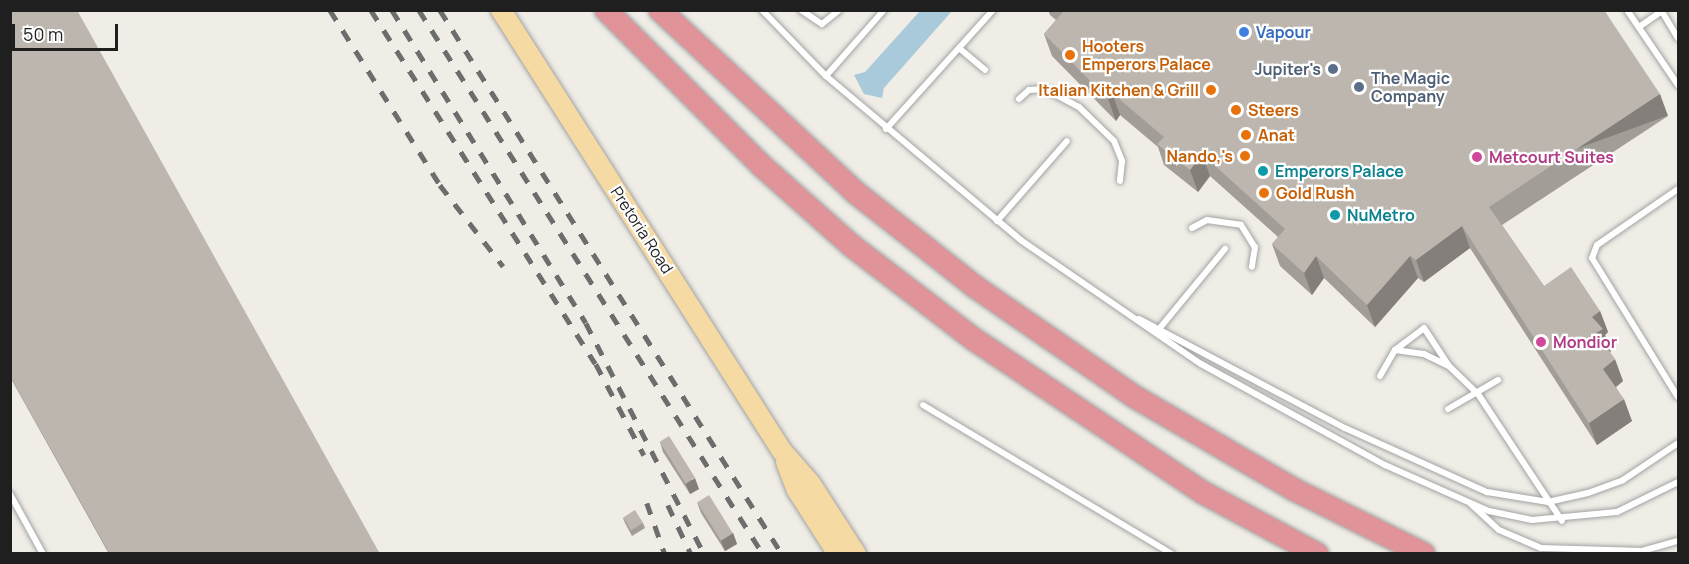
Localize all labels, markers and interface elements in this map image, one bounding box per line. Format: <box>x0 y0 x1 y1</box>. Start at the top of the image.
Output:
scale bar <box>15 12 122 50</box>
text: 50 m <box>23 22 63 46</box>
place label: Vapour <box>1256 22 1311 42</box>
marker: Vapour <box>1237 25 1251 39</box>
place label: Hooters Emperors Palace <box>1082 36 1211 74</box>
marker: Hooters Emperors Palace <box>1063 48 1077 62</box>
place label: Jupiter's <box>1255 59 1321 79</box>
marker: Jupiter's <box>1326 62 1340 76</box>
place label: The Magic Company <box>1371 68 1450 106</box>
place label: Italian Kitchen & Grill <box>1038 80 1199 100</box>
marker: The Magic Company <box>1352 80 1366 94</box>
marker: Italian Kitchen & Grill <box>1204 83 1218 97</box>
place label: Steers <box>1248 100 1299 120</box>
marker: Steers <box>1229 103 1243 117</box>
place label: Anat <box>1258 125 1295 145</box>
marker: Anat <box>1239 128 1253 142</box>
place label: Nando,'s <box>1167 146 1233 166</box>
place label: Metcourt Suites <box>1489 147 1614 167</box>
marker: Nando,'s <box>1238 149 1252 163</box>
marker: Metcourt Suites <box>1470 150 1484 164</box>
place label: Emperors Palace <box>1275 161 1404 181</box>
marker: Emperors Palace <box>1256 164 1270 178</box>
street label: Pretoria Road <box>607 183 677 277</box>
place label: Gold Rush <box>1276 183 1354 203</box>
marker: Gold Rush <box>1257 186 1271 200</box>
place label: NuMetro <box>1347 205 1415 225</box>
marker: NuMetro <box>1328 208 1342 222</box>
place label: Mondior <box>1553 332 1617 352</box>
marker: Mondior <box>1534 335 1548 349</box>

